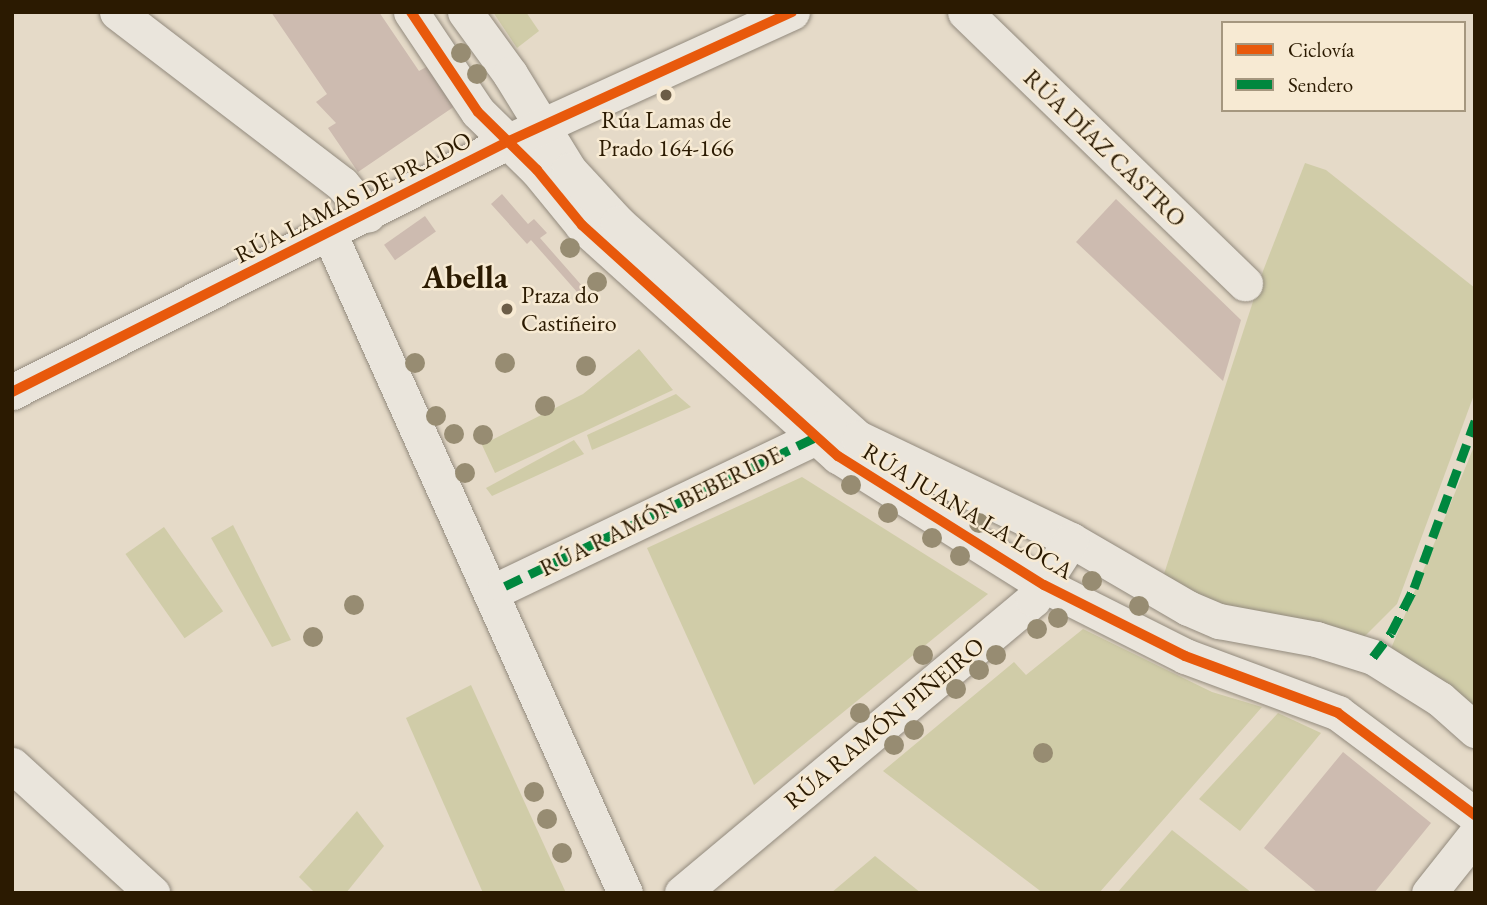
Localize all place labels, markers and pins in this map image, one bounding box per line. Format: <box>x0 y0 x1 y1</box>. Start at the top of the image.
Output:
marker: Rúa Lamas de Prado 164-166 <box>658 87 674 103</box>
place label: Rúa Lamas de Prado 164-166 <box>598 106 734 162</box>
place label: Praza do Castiñeiro <box>521 281 617 337</box>
marker: Praza do Castiñeiro <box>499 301 515 317</box>

